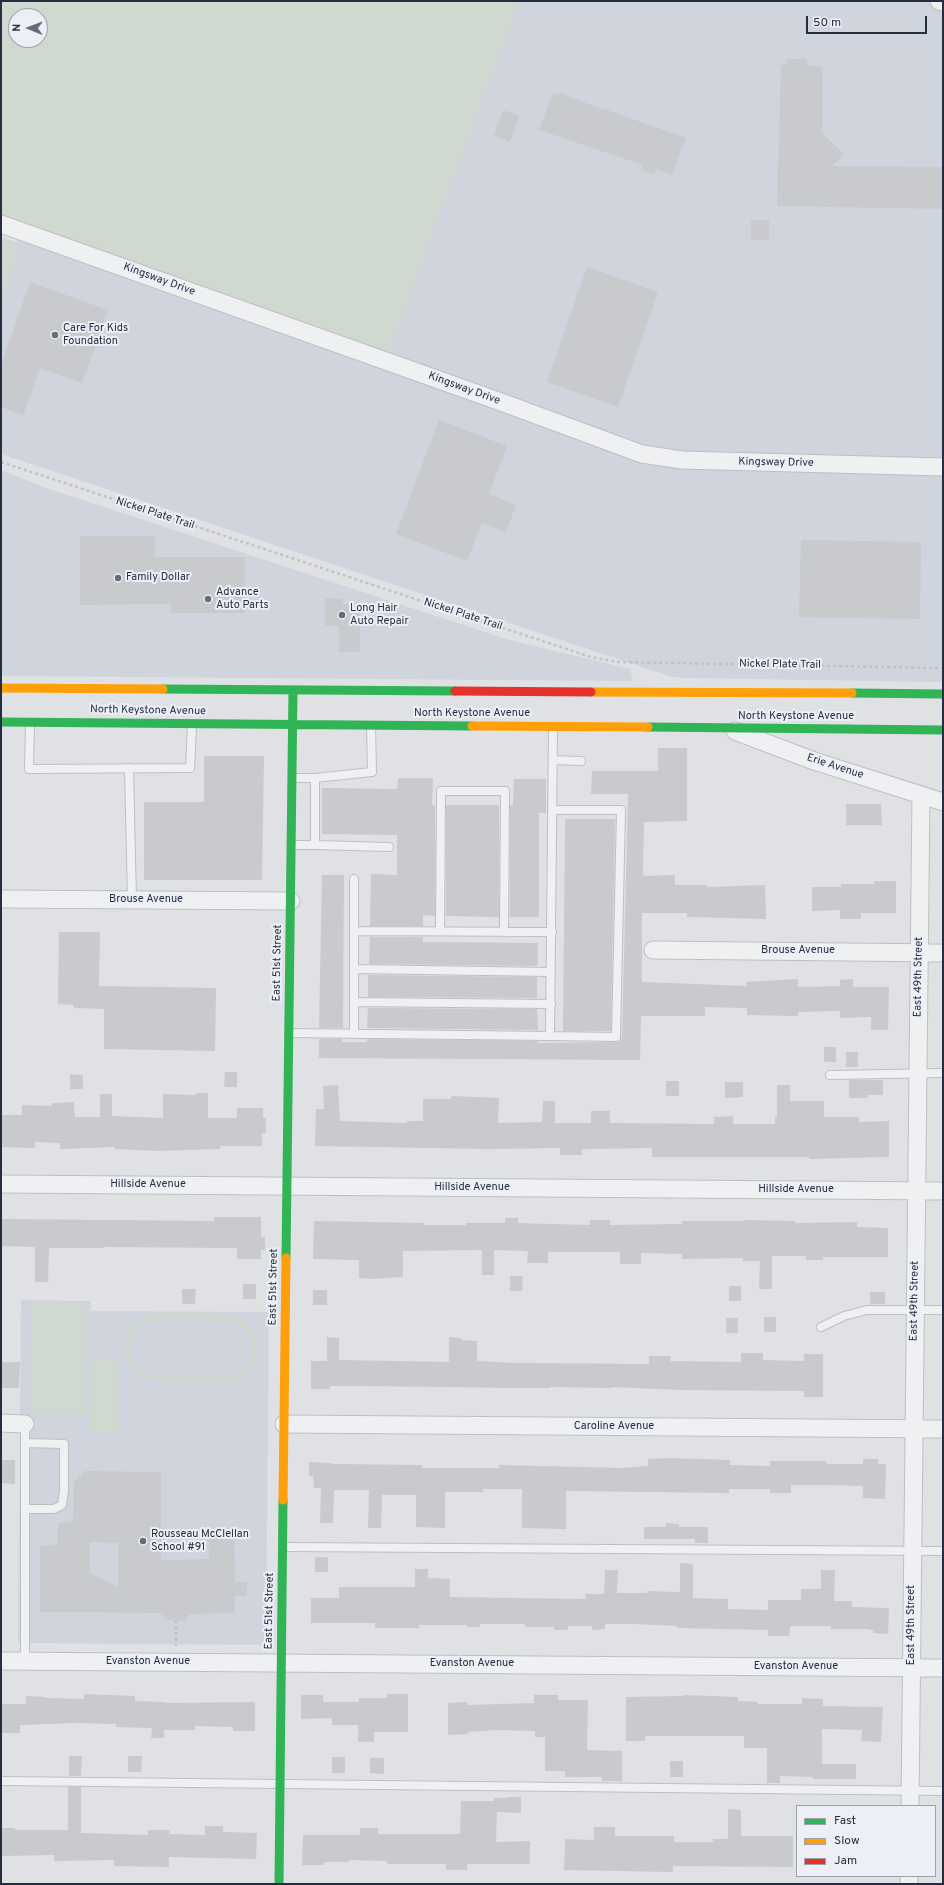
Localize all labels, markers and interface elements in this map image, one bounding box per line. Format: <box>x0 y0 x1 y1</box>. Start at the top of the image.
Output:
north arrow <box>8 8 48 48</box>
scale bar <box>808 8 929 34</box>
text: 50 m <box>813 15 841 31</box>
text: N <box>10 24 24 32</box>
street label: Kingsway Drive <box>121 261 197 299</box>
place label: Care For Kids Foundation <box>63 322 128 348</box>
marker: Care For Kids Foundation <box>50 330 60 340</box>
street label: Kingsway Drive <box>426 370 502 408</box>
street label: Kingsway Drive <box>738 456 814 470</box>
street label: Nickel Plate Trail <box>114 495 196 533</box>
place label: Family Dollar <box>126 571 190 585</box>
marker: Family Dollar <box>113 573 123 583</box>
place label: Advance Auto Parts <box>216 586 269 612</box>
marker: Advance Auto Parts <box>203 594 213 604</box>
street label: Nickel Plate Trail <box>422 596 504 634</box>
place label: Long Hair Auto Repair <box>350 602 409 628</box>
marker: Long Hair Auto Repair <box>337 610 347 620</box>
street label: Nickel Plate Trail <box>739 658 821 672</box>
street label: North Keystone Avenue <box>90 703 206 719</box>
street label: North Keystone Avenue <box>414 707 530 721</box>
street label: North Keystone Avenue <box>738 710 854 724</box>
street label: Erie Avenue <box>805 752 865 782</box>
street label: Brouse Avenue <box>109 893 183 907</box>
street label: East 51st Street <box>271 924 285 1002</box>
street label: East 49th Street <box>912 937 926 1017</box>
street label: Brouse Avenue <box>761 944 835 958</box>
street label: Hillside Avenue <box>110 1178 186 1192</box>
street label: Hillside Avenue <box>434 1181 510 1195</box>
street label: Hillside Avenue <box>758 1183 834 1197</box>
street label: East 51st Street <box>267 1248 281 1326</box>
street label: East 49th Street <box>908 1261 922 1341</box>
street label: Caroline Avenue <box>574 1420 654 1434</box>
place label: Rousseau McClellan School #91 <box>151 1528 249 1554</box>
marker: Rousseau McClellan School #91 <box>138 1536 148 1546</box>
street label: East 51st Street <box>263 1572 277 1650</box>
street label: East 49th Street <box>905 1585 919 1665</box>
street label: Evanston Avenue <box>106 1655 190 1669</box>
street label: Evanston Avenue <box>430 1657 514 1671</box>
street label: Evanston Avenue <box>754 1660 838 1674</box>
legend <box>796 1805 936 1877</box>
text: Fast <box>834 1813 856 1829</box>
text: Slow <box>834 1833 860 1849</box>
text: Jam <box>834 1853 857 1869</box>

